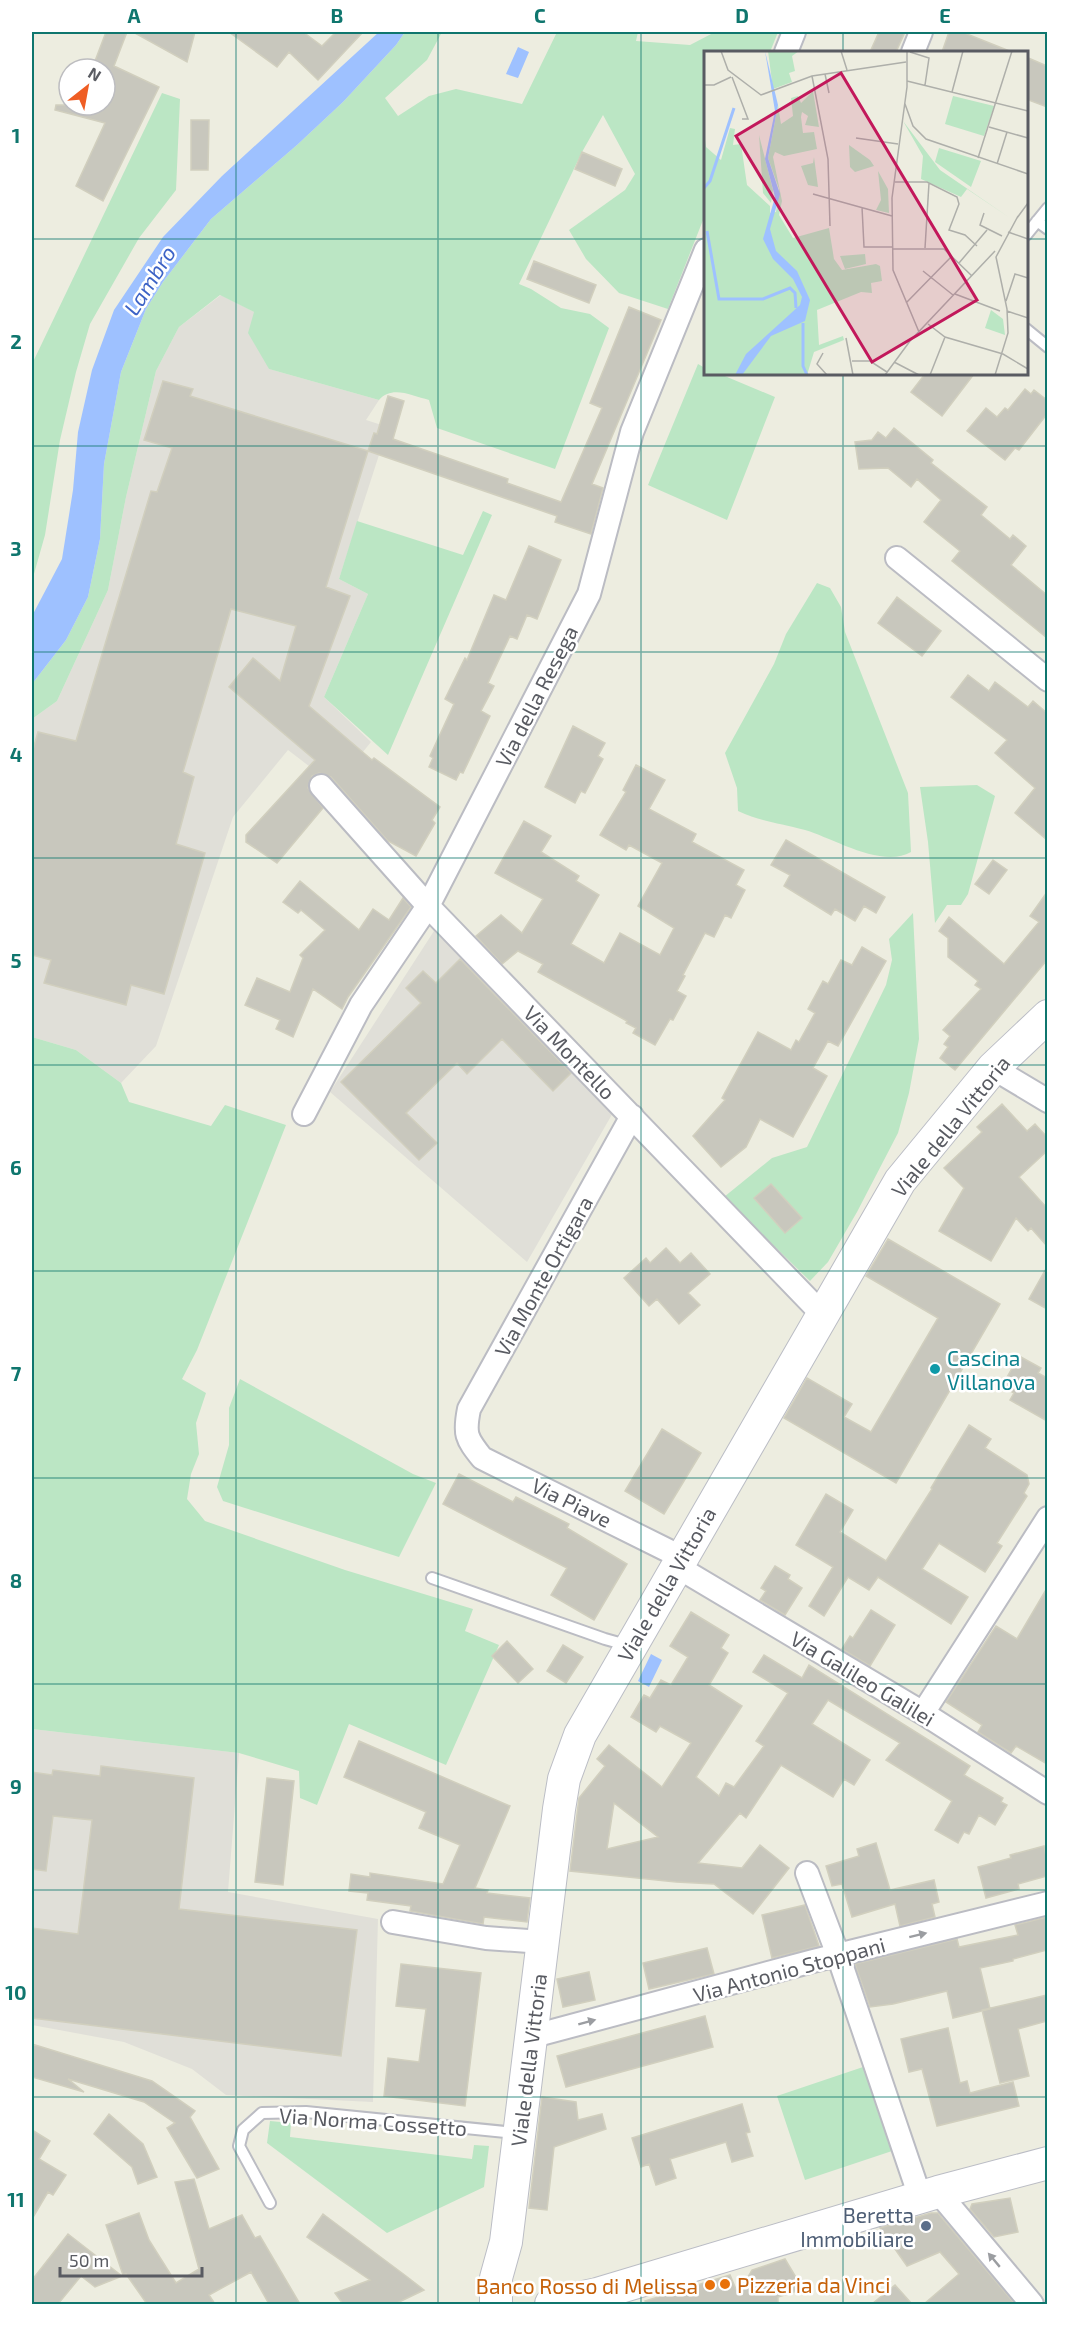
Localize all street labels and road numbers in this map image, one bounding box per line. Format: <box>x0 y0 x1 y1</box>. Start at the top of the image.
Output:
street label: Via della Resega <box>490 621 582 771</box>
street label: Via Montello <box>519 1000 621 1104</box>
street label: Viale della Vittoria <box>885 1050 1015 1202</box>
street label: Via Monte Ortigara <box>489 1191 597 1361</box>
street label: Via Piave <box>528 1472 616 1532</box>
street label: Viale della Vittoria <box>612 1502 720 1666</box>
street label: Via Galileo Galilei <box>787 1625 939 1731</box>
street label: Via Antonio Stoppani <box>690 1931 888 2007</box>
street label: Viale della Vittoria <box>505 1972 551 2148</box>
street label: Via Norma Cossetto <box>278 2102 468 2140</box>

